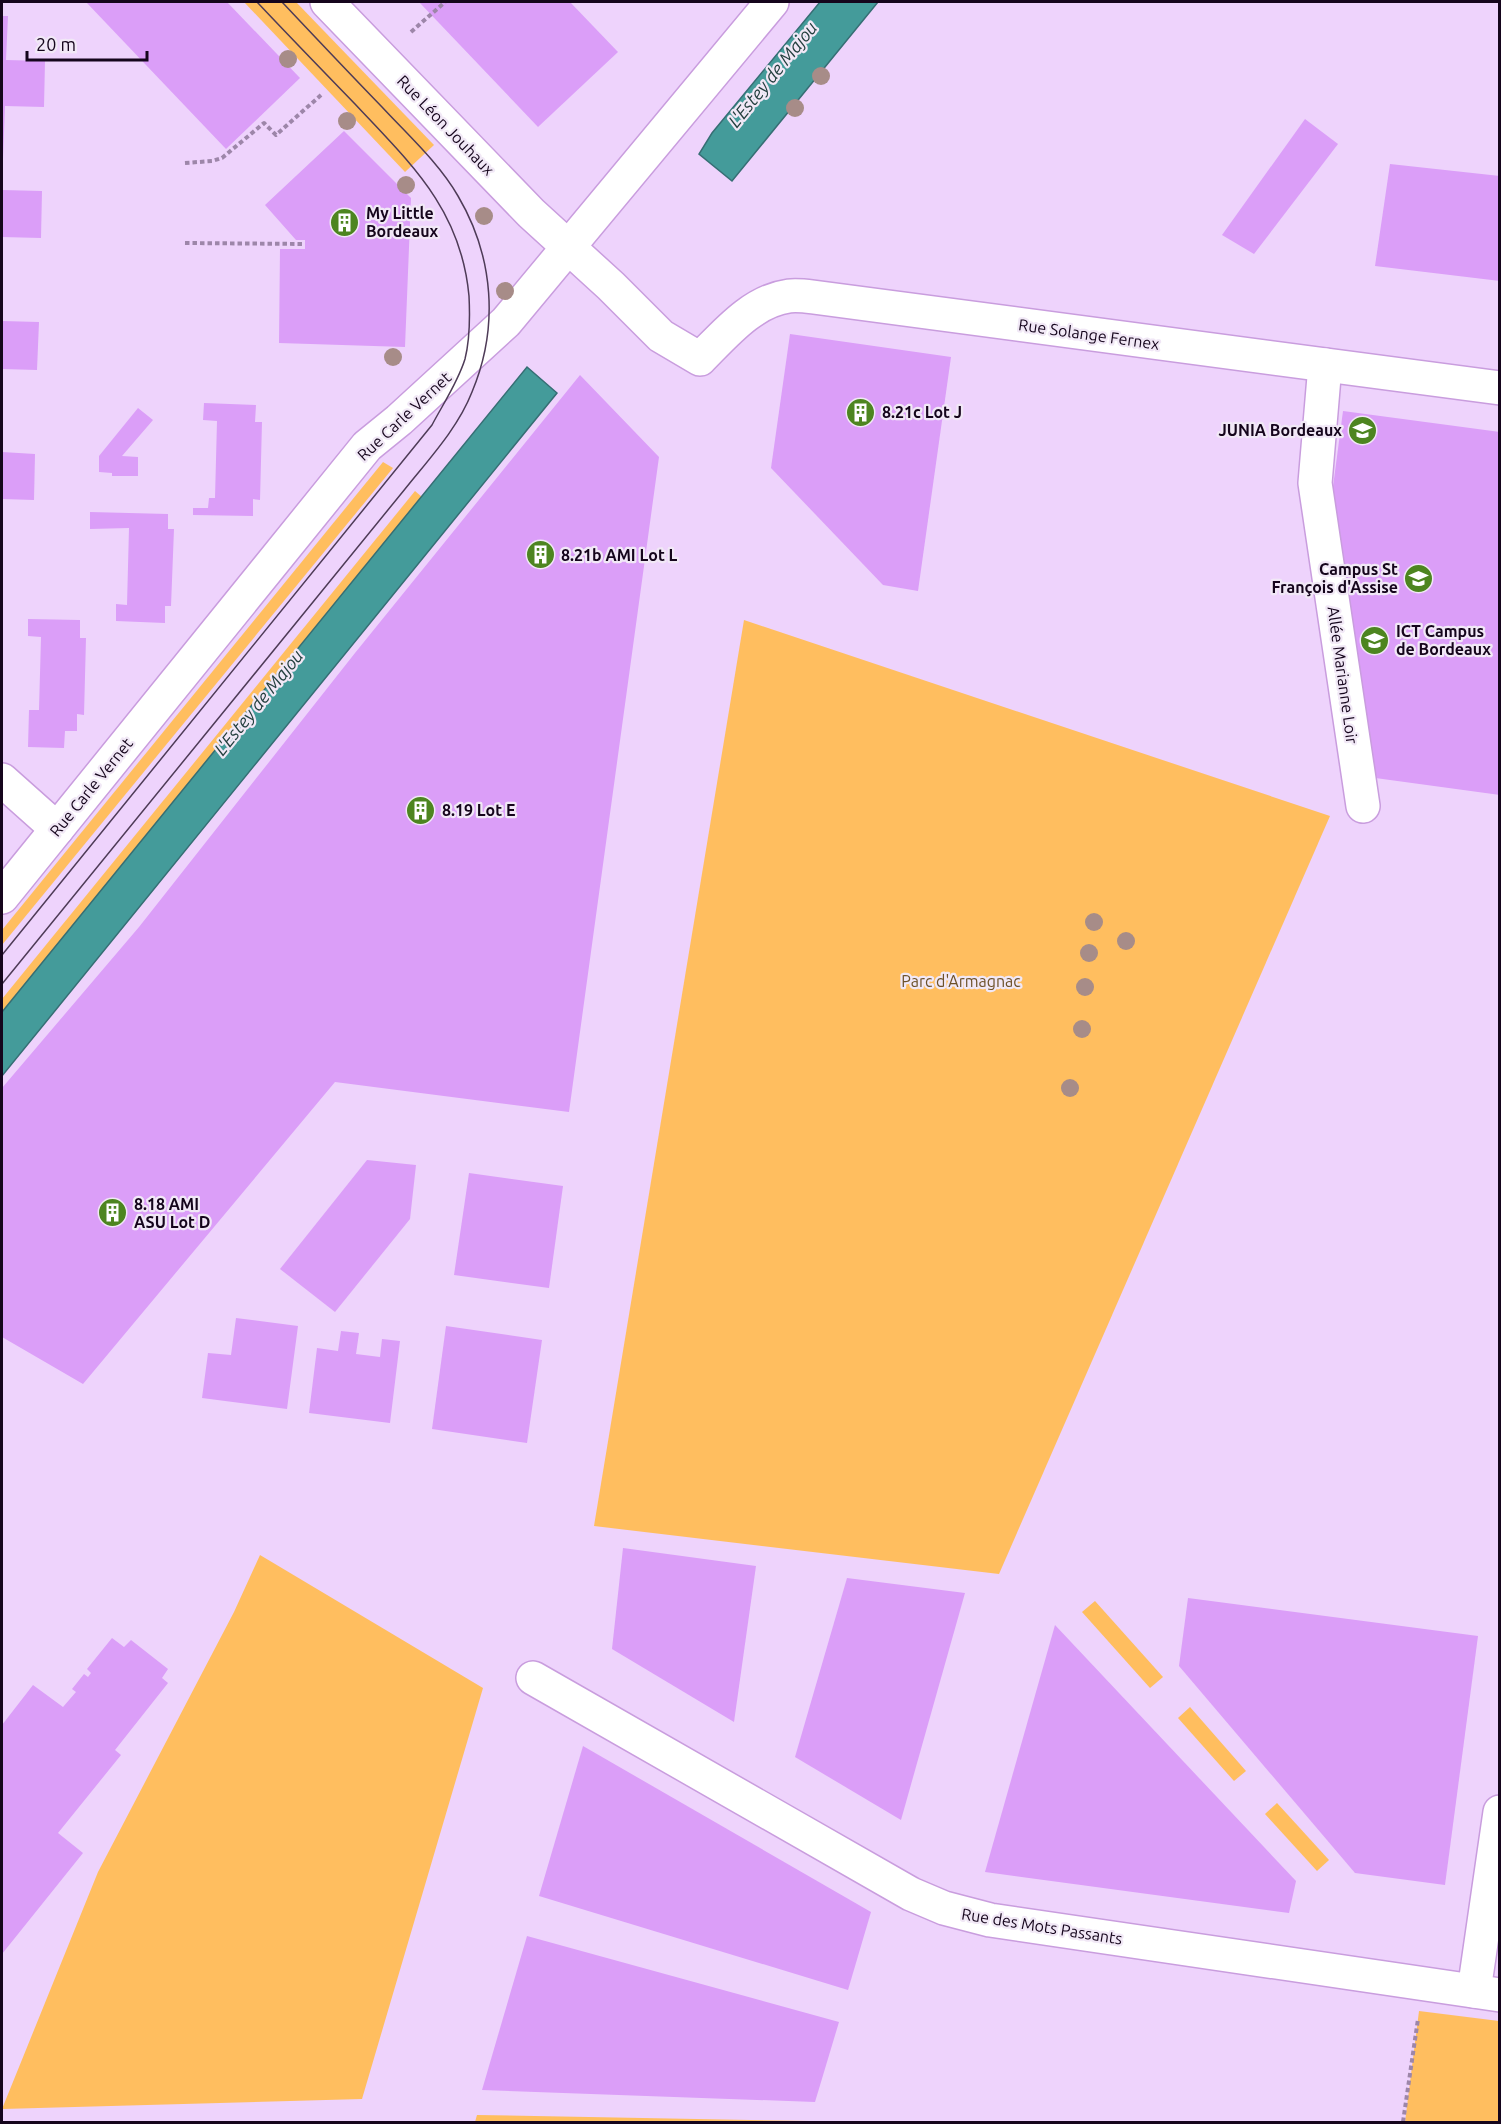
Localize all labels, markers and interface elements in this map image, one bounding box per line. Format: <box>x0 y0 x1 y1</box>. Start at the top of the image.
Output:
water label: L'Estey de Majou <box>724 17 821 131</box>
scale bar <box>27 24 147 62</box>
text: 20 m <box>36 34 76 54</box>
street label: Rue Léon Jouhaux <box>394 71 498 179</box>
place label: My Little Bordeaux <box>366 204 439 240</box>
building icon: My Little Bordeaux <box>329 206 361 238</box>
street label: Rue Solange Fernex <box>1017 315 1161 353</box>
street label: Rue Carle Vernet <box>354 368 455 464</box>
building icon: 8.21c Lot J <box>845 396 877 428</box>
place label: 8.21c Lot J <box>882 403 962 421</box>
school or university icon: JUNIA Bordeaux <box>1347 414 1379 446</box>
place label: JUNIA Bordeaux <box>1218 421 1342 439</box>
building icon: 8.21b AMI Lot L <box>524 539 556 571</box>
place label: 8.21b AMI Lot L <box>561 546 678 564</box>
place label: Campus St François d'Assise <box>1271 560 1398 597</box>
school or university icon: Campus St François d'Assise <box>1403 562 1435 594</box>
street label: Allée Marianne Loir <box>1324 605 1362 745</box>
place label: ICT Campus de Bordeaux <box>1396 622 1491 658</box>
school or university icon: ICT Campus de Bordeaux <box>1359 624 1391 656</box>
water label: L'Estey de Majou <box>210 645 307 759</box>
street label: Rue Carle Vernet <box>46 734 137 840</box>
building icon: 8.19 Lot E <box>405 794 437 826</box>
place label: 8.19 Lot E <box>442 801 515 819</box>
park label: Parc d'Armagnac <box>901 972 1021 990</box>
place label: 8.18 AMI ASU Lot D <box>134 1195 210 1231</box>
building icon: 8.18 AMI ASU Lot D <box>97 1197 129 1229</box>
street label: Rue des Mots Passants <box>960 1904 1124 1948</box>

